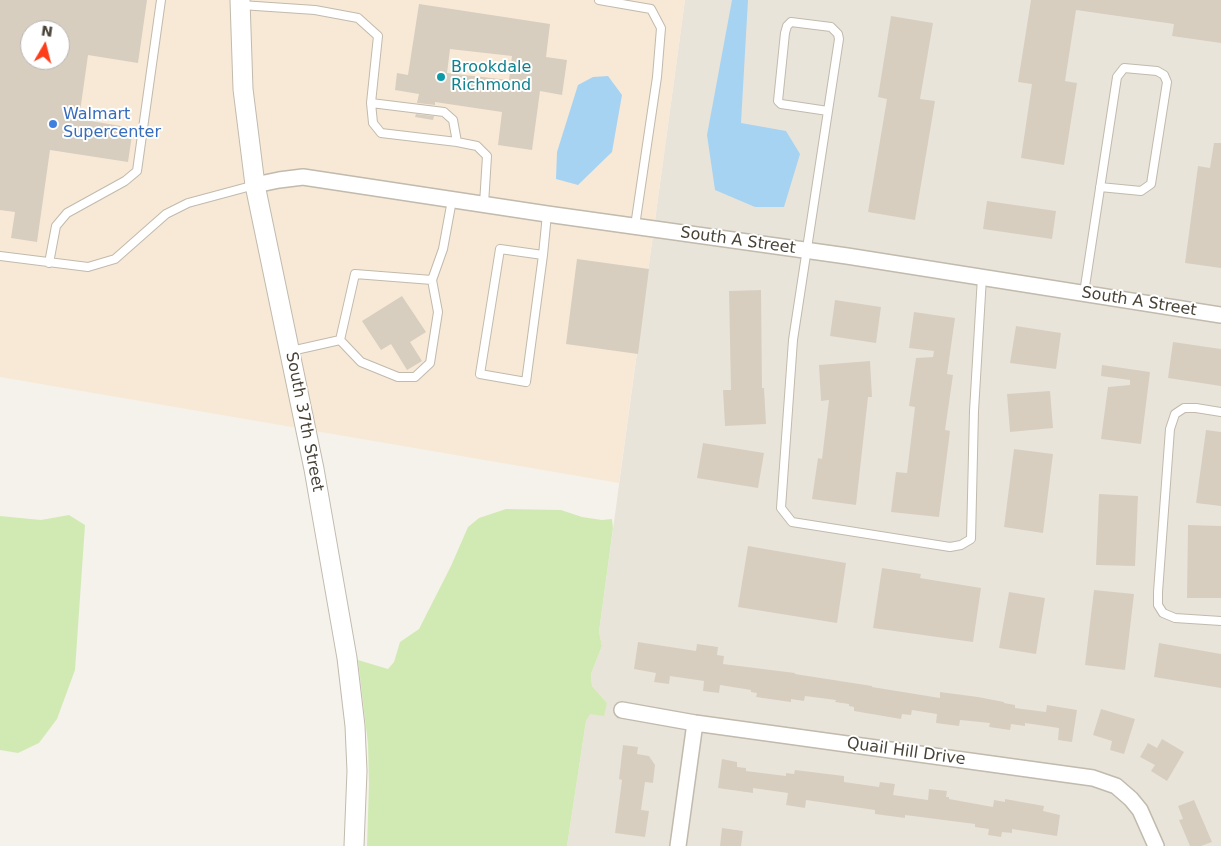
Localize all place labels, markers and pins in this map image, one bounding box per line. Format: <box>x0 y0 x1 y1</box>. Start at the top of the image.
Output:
place label: Brookdale Richmond <box>451 58 531 96</box>
marker: Brookdale Richmond <box>435 71 447 83</box>
place label: Walmart Supercenter <box>63 105 161 143</box>
marker: Walmart Supercenter <box>47 118 59 130</box>

